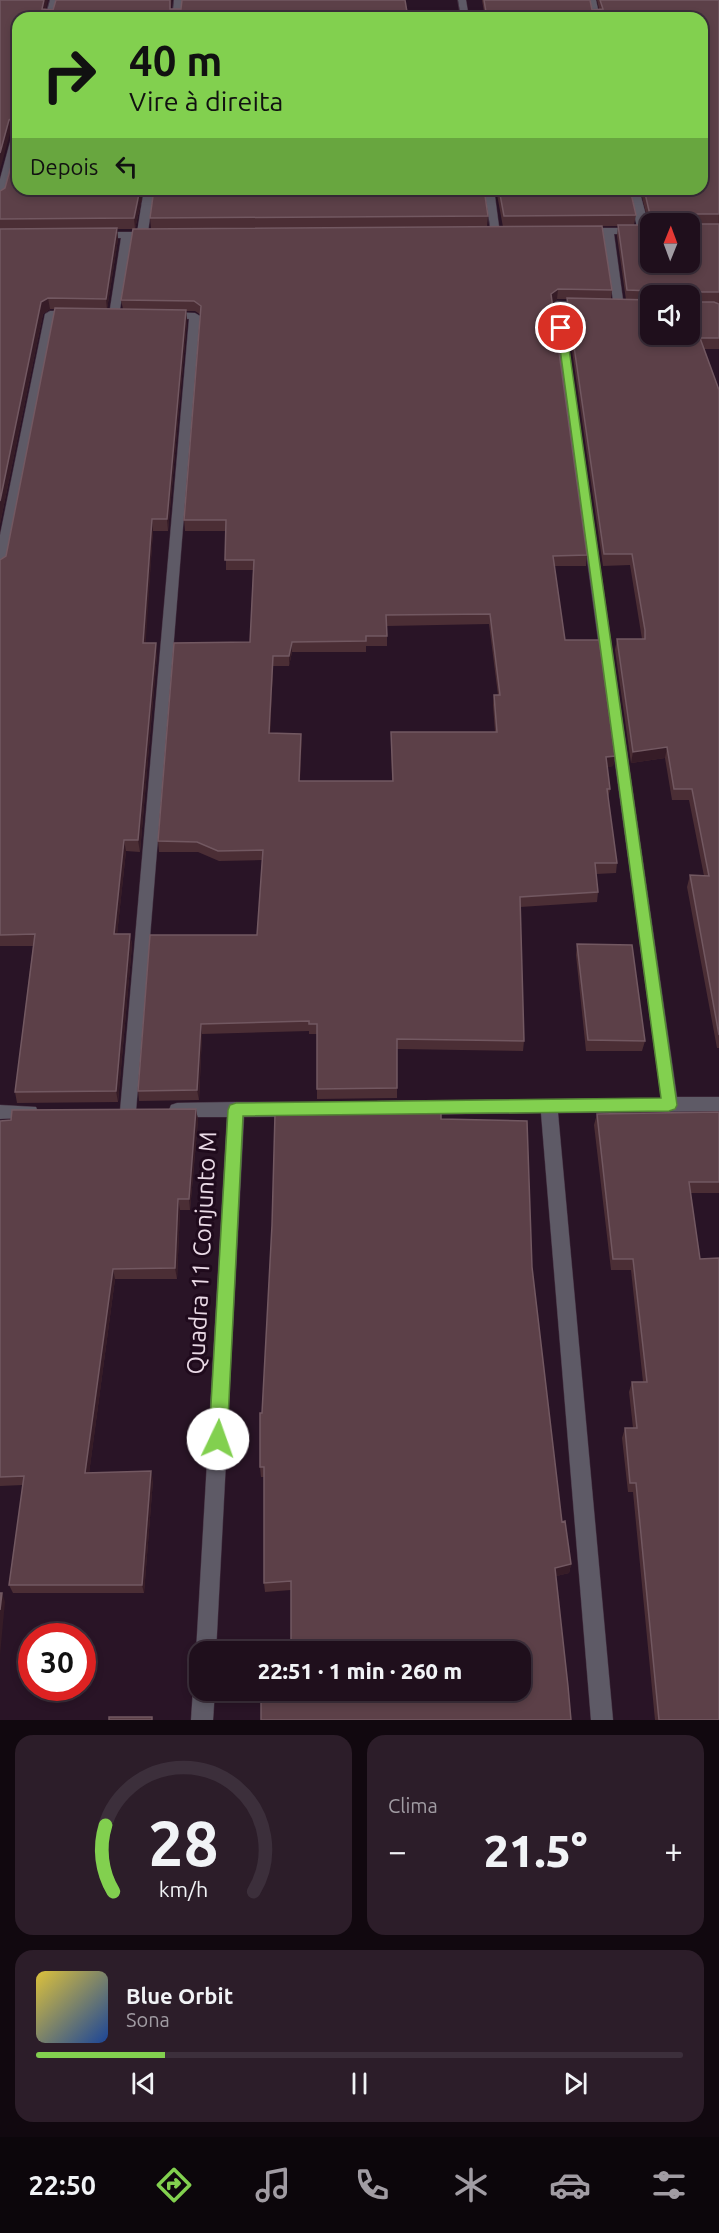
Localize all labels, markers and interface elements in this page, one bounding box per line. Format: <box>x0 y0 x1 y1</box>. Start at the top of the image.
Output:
icon: right <box>30 36 108 114</box>
text: 40 m <box>129 37 223 84</box>
text: Vire à direita <box>129 86 283 116</box>
icon: left <box>110 150 143 183</box>
text: Depois <box>30 154 98 179</box>
north arrow <box>640 213 700 273</box>
map controls <box>640 213 700 345</box>
button: sound <box>640 285 700 345</box>
pin <box>535 302 586 353</box>
icon: arrive <box>544 311 577 344</box>
street label: Quadra 11 Conjunto M <box>182 1131 221 1375</box>
position arrow <box>186 1407 250 1471</box>
speed limit sign: 30 <box>18 1623 96 1701</box>
text: 22:51 · 1 min · 260 m <box>258 1658 462 1683</box>
text: Clima <box>388 1794 438 1817</box>
text: 28 <box>148 1808 219 1878</box>
text: 21.5° <box>484 1825 587 1876</box>
text: − <box>388 1832 407 1869</box>
text: + <box>664 1832 683 1869</box>
text: km/h <box>159 1877 208 1901</box>
text: Blue Orbit <box>126 1983 233 2008</box>
text: Sona <box>126 2008 170 2031</box>
icon: previous <box>127 2067 160 2100</box>
icon: pause <box>343 2067 376 2100</box>
icon: next <box>559 2067 592 2100</box>
icon: directions <box>153 2164 195 2206</box>
icon: music <box>252 2164 294 2206</box>
icon: phone <box>351 2164 393 2206</box>
icon: climate <box>450 2164 492 2206</box>
icon: car <box>549 2164 591 2206</box>
icon: filters <box>648 2164 690 2206</box>
text: 22:50 <box>29 2170 96 2200</box>

